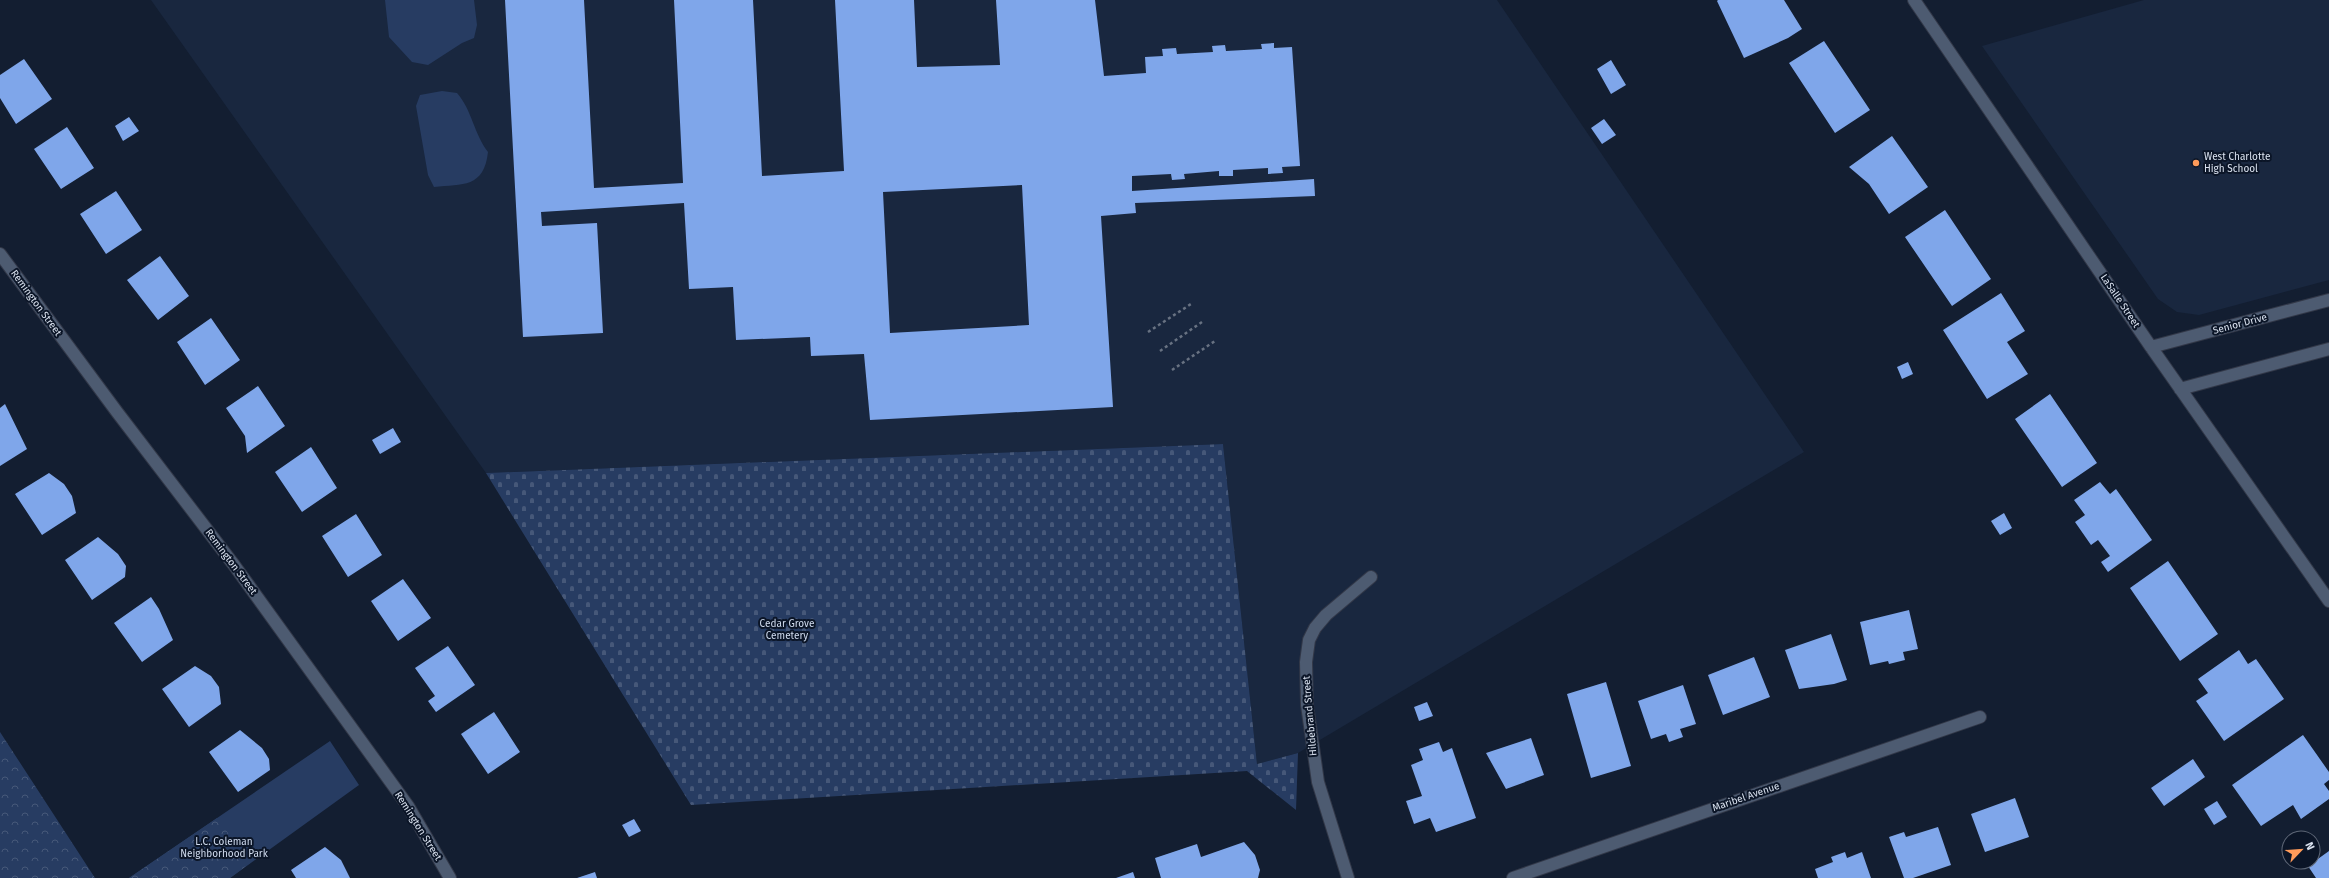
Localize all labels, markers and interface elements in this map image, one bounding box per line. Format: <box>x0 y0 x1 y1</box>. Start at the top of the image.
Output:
place label: West Charlotte High School <box>2204 151 2270 175</box>
marker: West Charlotte High School <box>2191 158 2201 168</box>
street label: Remington Street <box>8 268 64 339</box>
street label: LaSalle Street <box>2098 272 2143 330</box>
street label: Senior Drive <box>2212 311 2268 337</box>
street label: Remington Street <box>203 527 260 597</box>
park label: Cedar Grove Cemetery <box>760 618 814 642</box>
street label: Hildebrand Street <box>1300 675 1319 757</box>
street label: Maribel Avenue <box>1711 780 1781 814</box>
street label: Remington Street <box>392 789 444 863</box>
north arrow <box>2281 830 2321 870</box>
park label: L.C. Coleman Neighborhood Park <box>180 836 269 860</box>
text: N <box>2302 840 2317 852</box>

